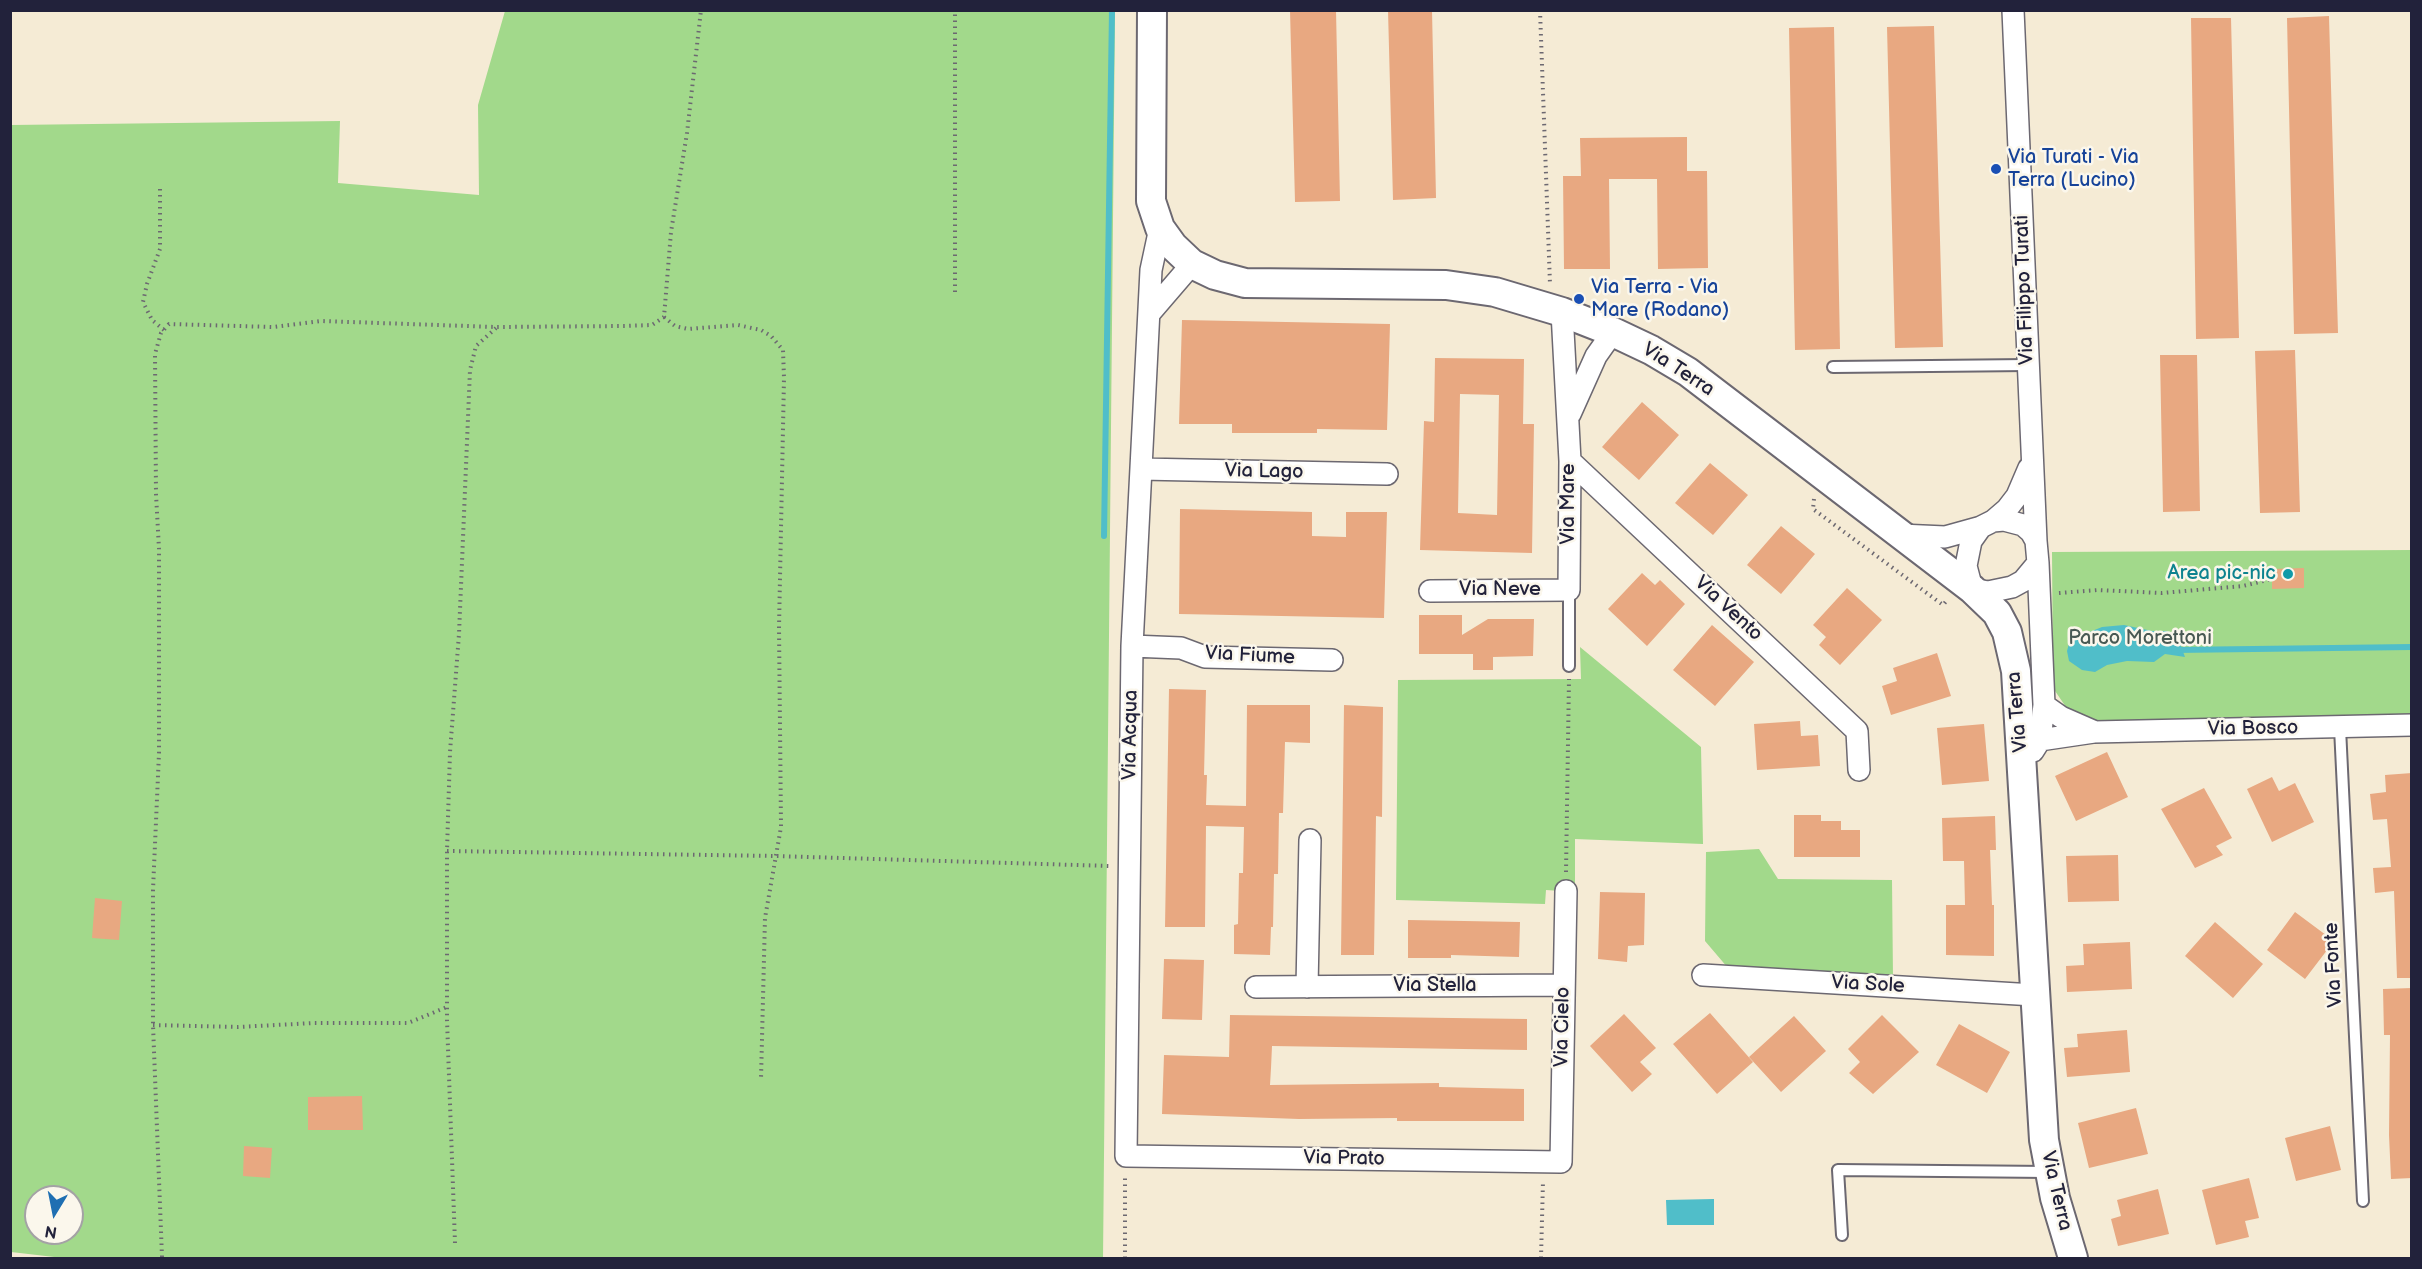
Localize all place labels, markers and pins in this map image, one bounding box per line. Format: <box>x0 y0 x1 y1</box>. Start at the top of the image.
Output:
place label: Via Turati - Via Terra (Lucino) <box>2008 146 2139 193</box>
marker: Via Turati - Via Terra (Lucino) <box>1989 162 2003 176</box>
place label: Via Terra - Via Mare (Rodano) <box>1591 276 1729 323</box>
marker: Via Terra - Via Mare (Rodano) <box>1572 292 1586 306</box>
place label: Area pic-nic <box>2168 562 2276 586</box>
marker: Area pic-nic <box>2281 567 2295 581</box>

